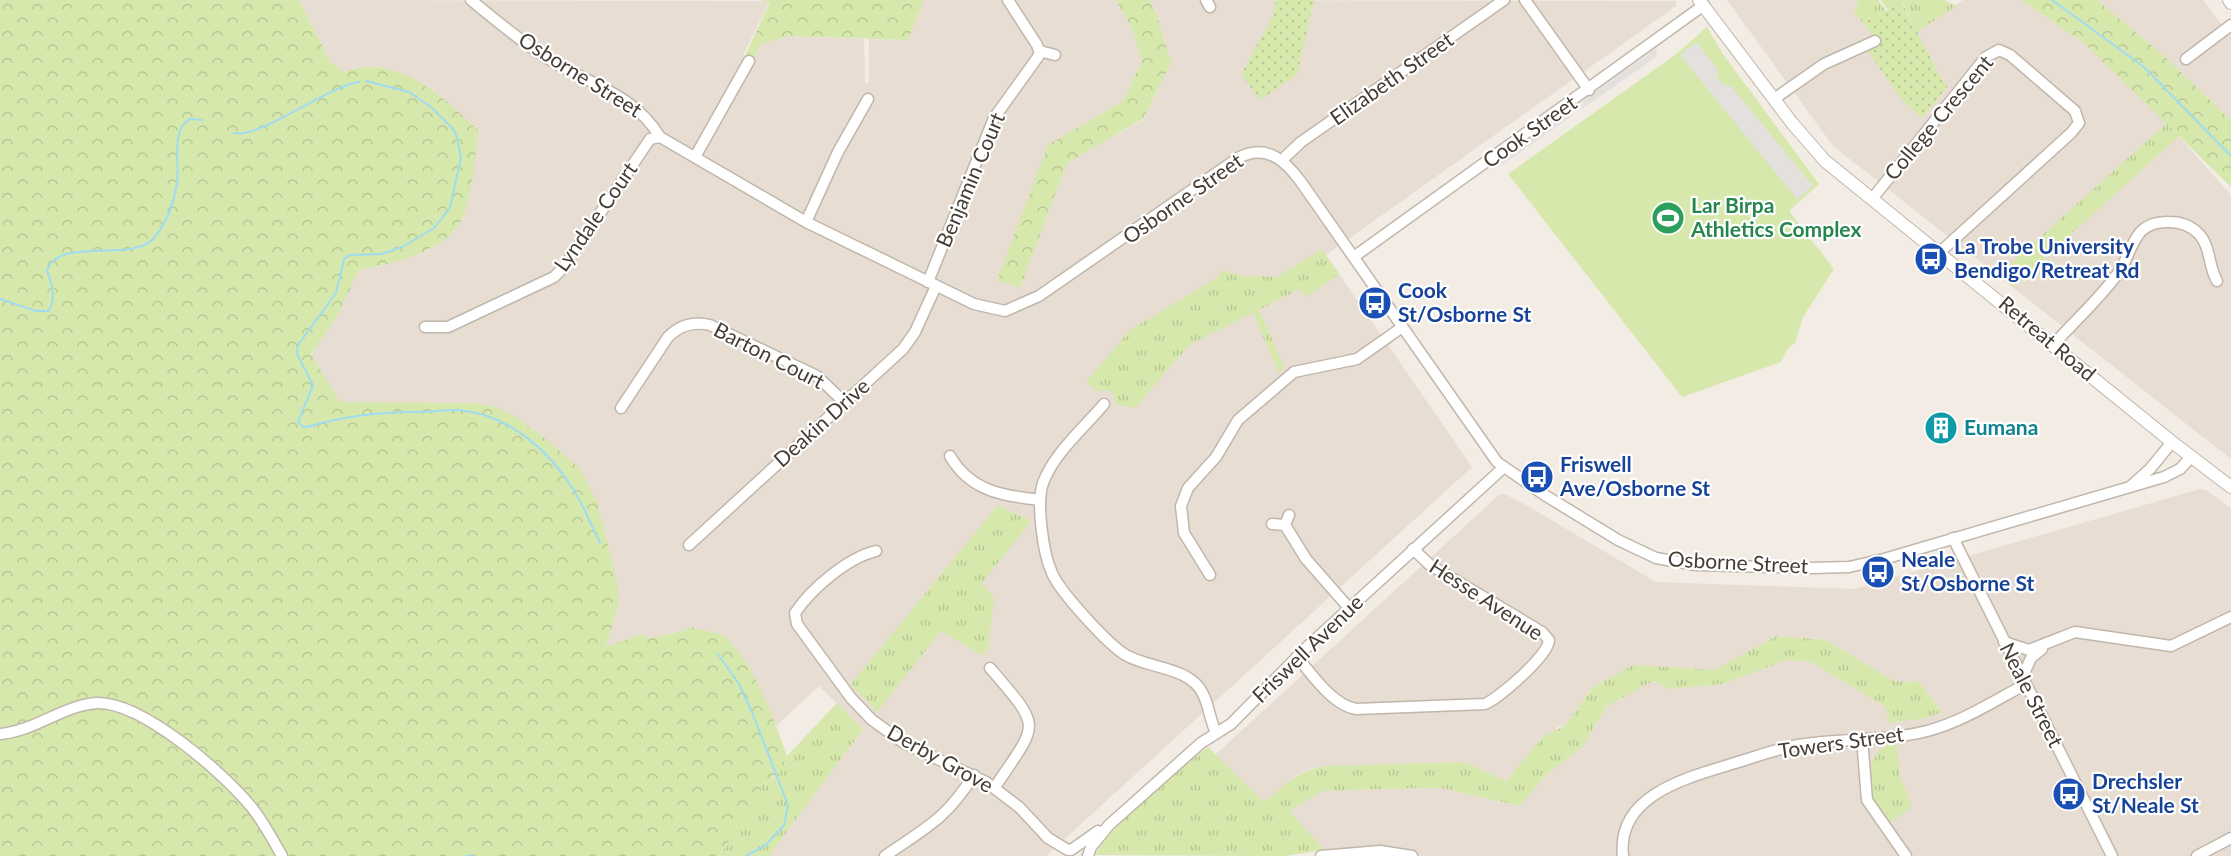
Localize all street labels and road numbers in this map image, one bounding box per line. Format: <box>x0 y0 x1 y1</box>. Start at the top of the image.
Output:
street label: Osborne Street <box>515 26 647 122</box>
street label: Elizabeth Street <box>1325 26 1458 129</box>
street label: College Crescent <box>1878 49 1998 185</box>
street label: Cook Street <box>1477 89 1581 172</box>
street label: Benjamin Court <box>930 108 1009 250</box>
street label: Osborne Street <box>1117 147 1247 248</box>
street label: Lyndale Court <box>548 156 642 276</box>
street label: Retreat Road <box>1994 290 2102 386</box>
street label: Barton Court <box>710 316 829 393</box>
street label: Deakin Drive <box>768 372 874 471</box>
street label: Osborne Street <box>1667 545 1809 578</box>
street label: Hesse Avenue <box>1425 553 1548 645</box>
street label: Friswell Avenue <box>1246 589 1368 707</box>
street label: Neale Street <box>1995 638 2070 751</box>
street label: Derby Grove <box>883 718 998 797</box>
street label: Towers Street <box>1776 720 1906 763</box>

